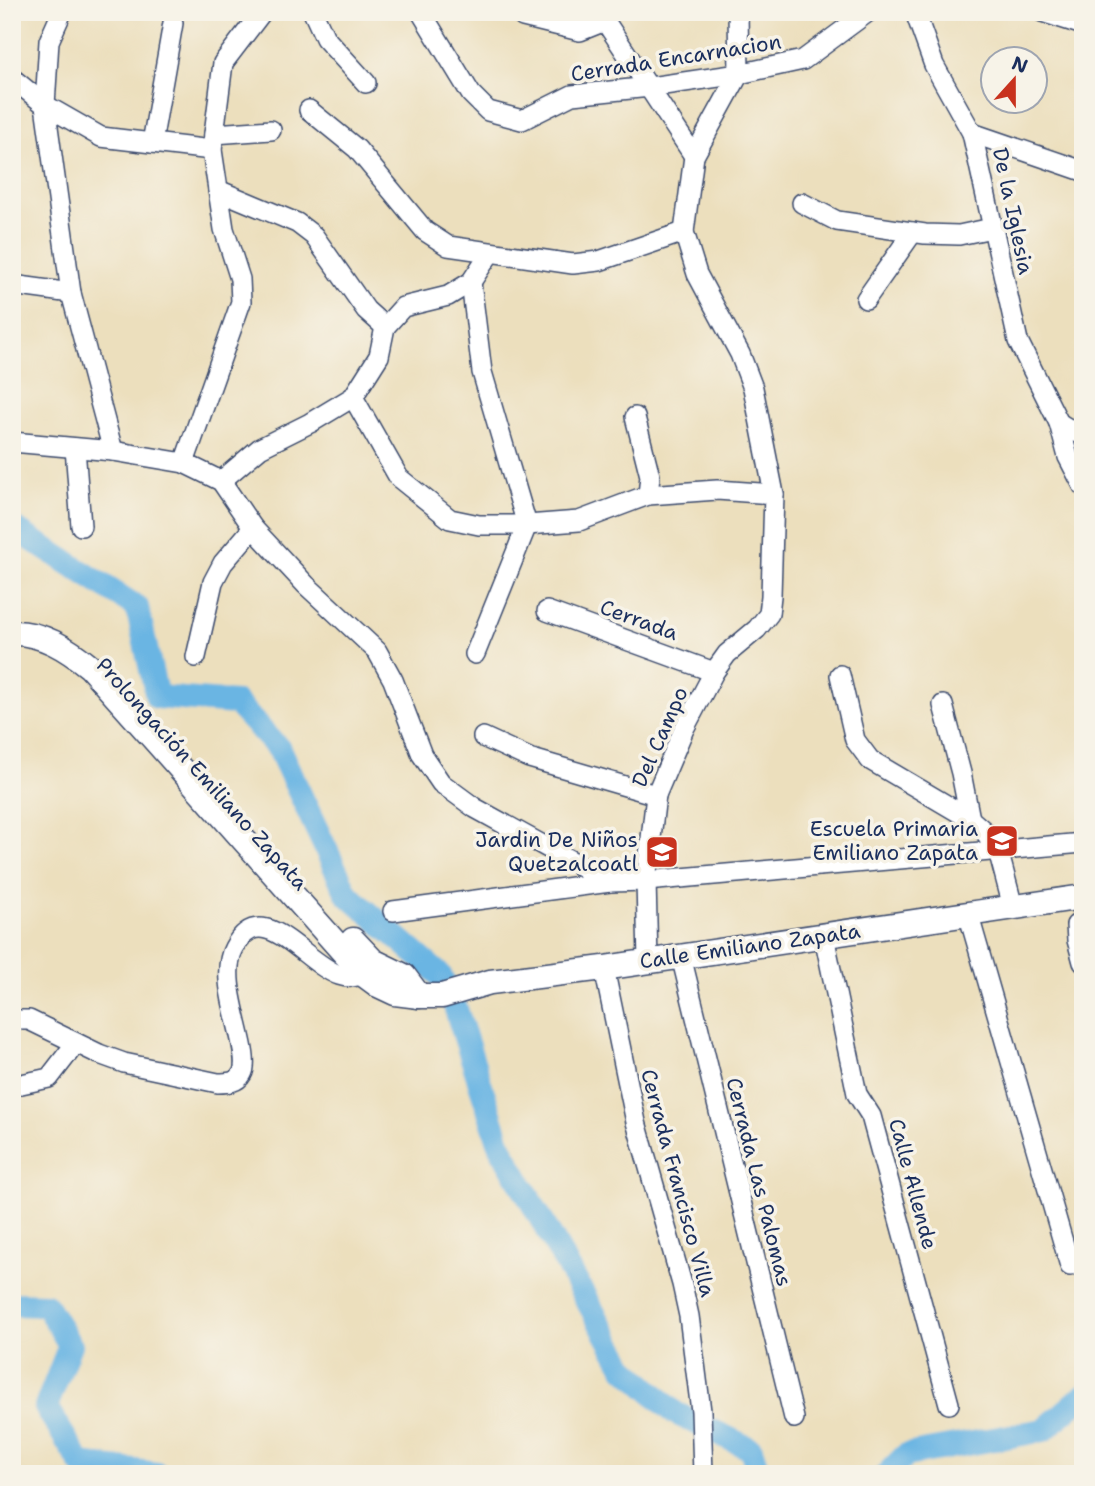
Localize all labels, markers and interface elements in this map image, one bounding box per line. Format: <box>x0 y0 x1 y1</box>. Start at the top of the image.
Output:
street label: Cerrada Encarnacion <box>569 28 783 88</box>
north arrow <box>979 46 1050 116</box>
text: N <box>1008 50 1031 79</box>
street label: De la Iglesia <box>986 145 1040 277</box>
street label: Cerrada <box>596 593 682 647</box>
street label: Prolongación Emiliano Zapata <box>90 652 314 896</box>
street label: Del Campo <box>625 682 695 792</box>
place label: Escuela Primaria Emiliano Zapata <box>810 815 978 867</box>
school or university icon: Escuela Primaria Emiliano Zapata <box>983 822 1021 860</box>
place label: Jardin De Niños Quetzalcoatl <box>475 826 639 878</box>
school or university icon: Jardin De Niños Quetzalcoatl <box>643 833 681 871</box>
street label: Calle Emiliano Zapata <box>638 917 862 975</box>
street label: Cerrada Francisco Villa <box>634 1066 722 1300</box>
street label: Cerrada Las Palomas <box>719 1075 799 1289</box>
street label: Calle Allende <box>882 1116 944 1252</box>

